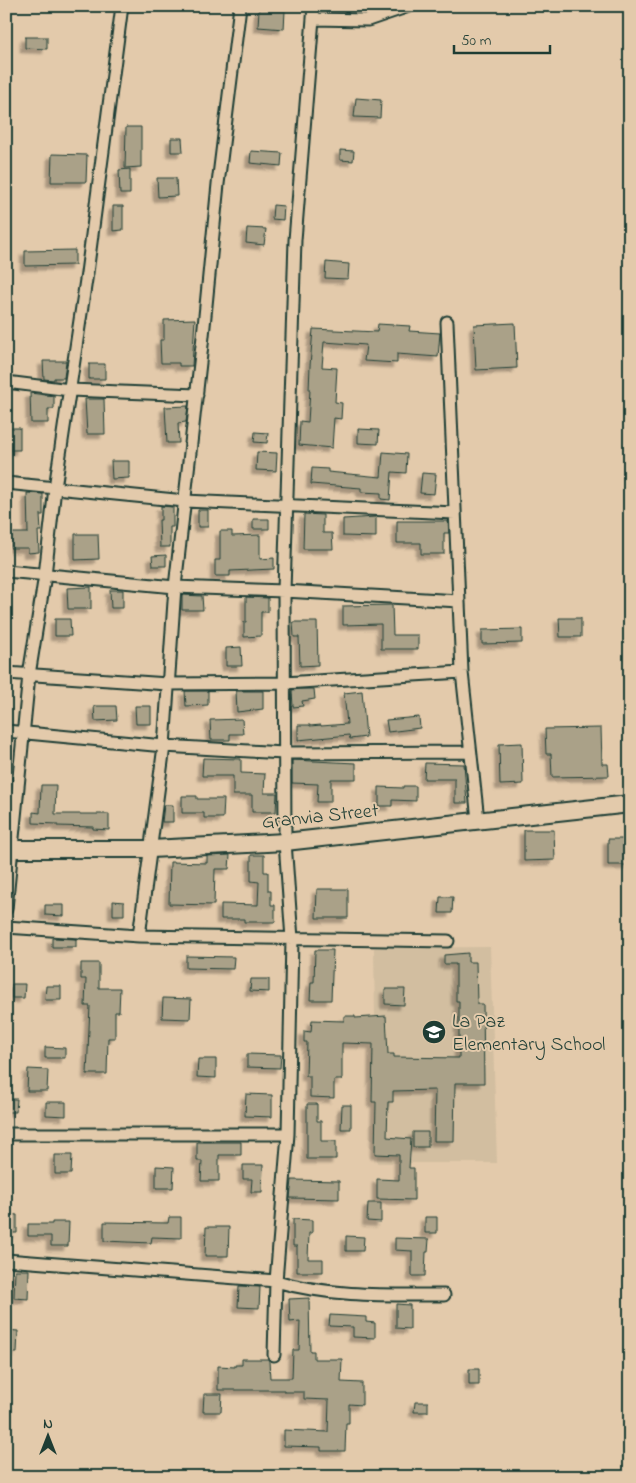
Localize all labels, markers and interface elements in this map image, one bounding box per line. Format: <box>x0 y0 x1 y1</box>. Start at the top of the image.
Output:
scale bar <box>454 22 550 54</box>
text: 50 m <box>461 30 492 52</box>
street label: Granvia Street <box>261 797 380 838</box>
place label: La Paz Elementary School <box>452 1008 605 1060</box>
school or university icon: La Paz Elementary School <box>421 1019 447 1045</box>
north arrow <box>22 1410 72 1460</box>
text: N <box>43 1414 53 1435</box>

